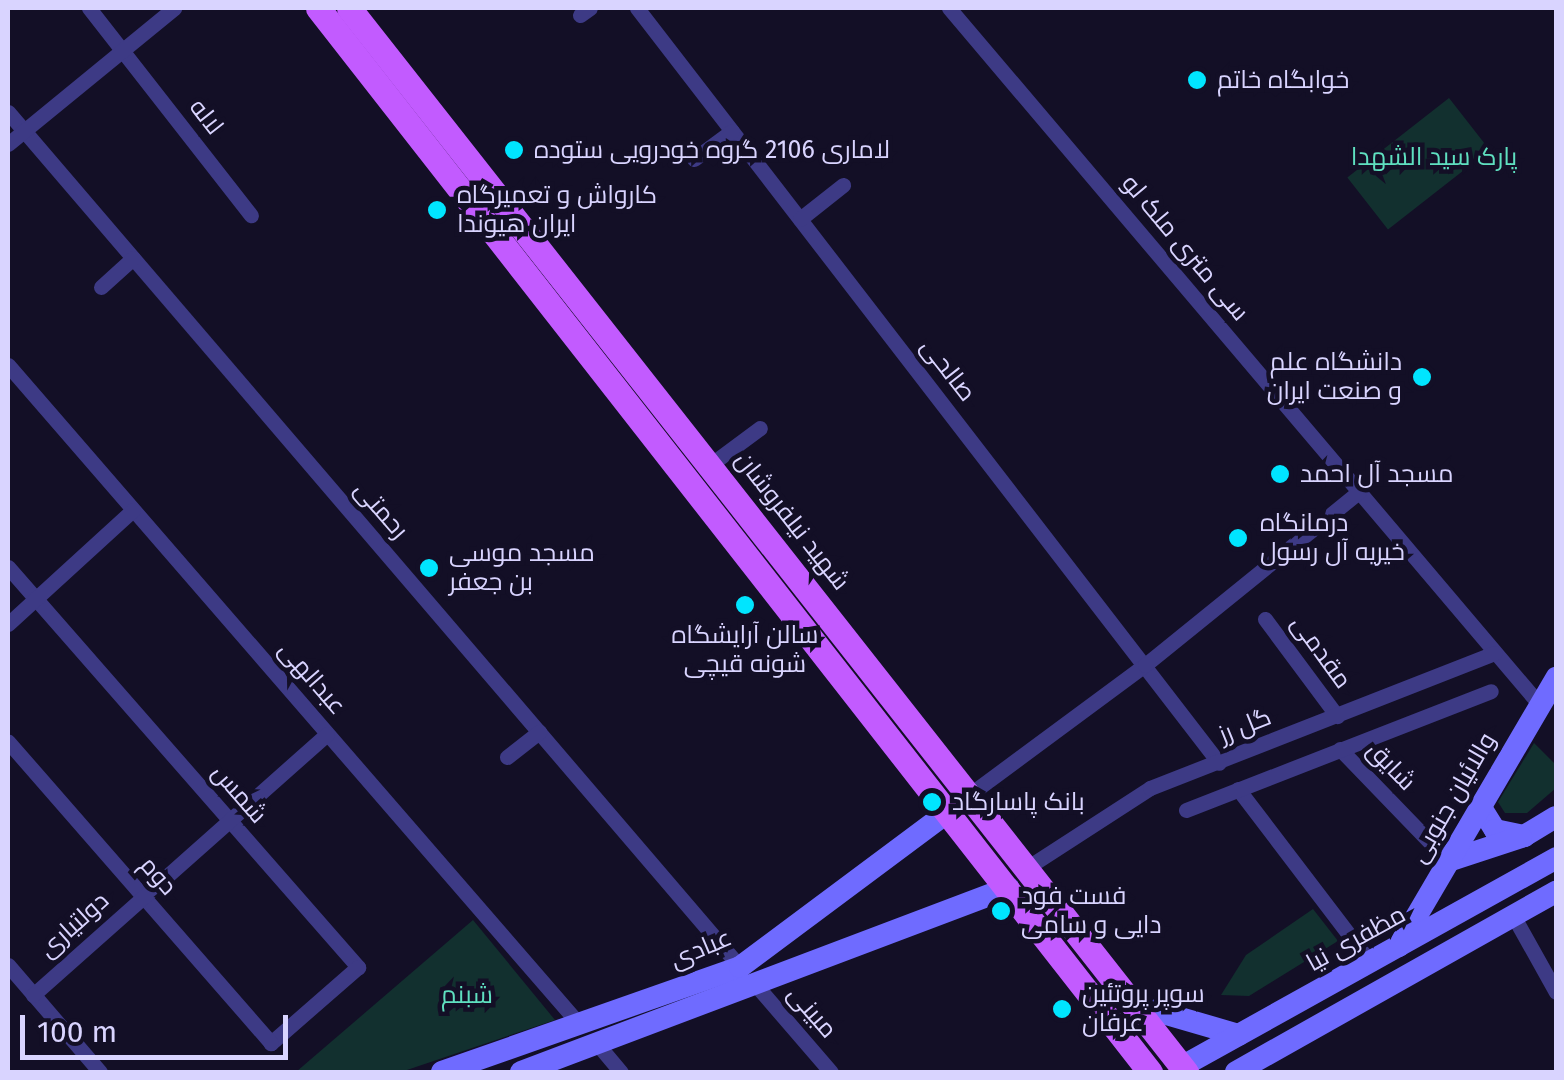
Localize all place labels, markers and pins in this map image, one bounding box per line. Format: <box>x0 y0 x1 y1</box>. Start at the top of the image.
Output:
place label: خوابگاه خاتم <box>1217 65 1349 95</box>
marker: خوابگاه خاتم <box>1186 69 1208 91</box>
place label: لاماری 2106 گروه خودرویی ستوده <box>534 135 890 165</box>
marker: لاماری 2106 گروه خودرویی ستوده <box>503 139 525 161</box>
place label: کارواش و تعمیرگاه ایران هیوندا <box>457 181 657 240</box>
marker: کارواش و تعمیرگاه ایران هیوندا <box>426 199 448 221</box>
place label: دانشگاه علم و صنعت ایران <box>1267 348 1402 407</box>
marker: دانشگاه علم و صنعت ایران <box>1411 366 1433 388</box>
place label: مسجد آل احمد <box>1300 459 1453 489</box>
marker: مسجد آل احمد <box>1269 463 1291 485</box>
place label: درمانگاه خیریه آل رسول <box>1260 509 1405 568</box>
marker: درمانگاه خیریه آل رسول <box>1225 525 1251 551</box>
place label: مسجد موسی بن جعفر <box>449 539 595 598</box>
marker: مسجد موسی بن جعفر <box>418 557 440 579</box>
marker: سالن آرایشگاه شونه قیچی <box>734 594 756 616</box>
place label: سالن آرایشگاه شونه قیچی <box>672 621 818 680</box>
place label: بانک پاسارگاد <box>952 787 1085 817</box>
marker: بانک پاسارگاد <box>921 791 943 813</box>
place label: فست فود دایی و سامی <box>1021 882 1162 941</box>
marker: فست فود دایی و سامی <box>990 900 1012 922</box>
place label: سوپر پروتئین عرفان <box>1082 980 1205 1039</box>
marker: سوپر پروتئین عرفان <box>1051 998 1073 1020</box>

